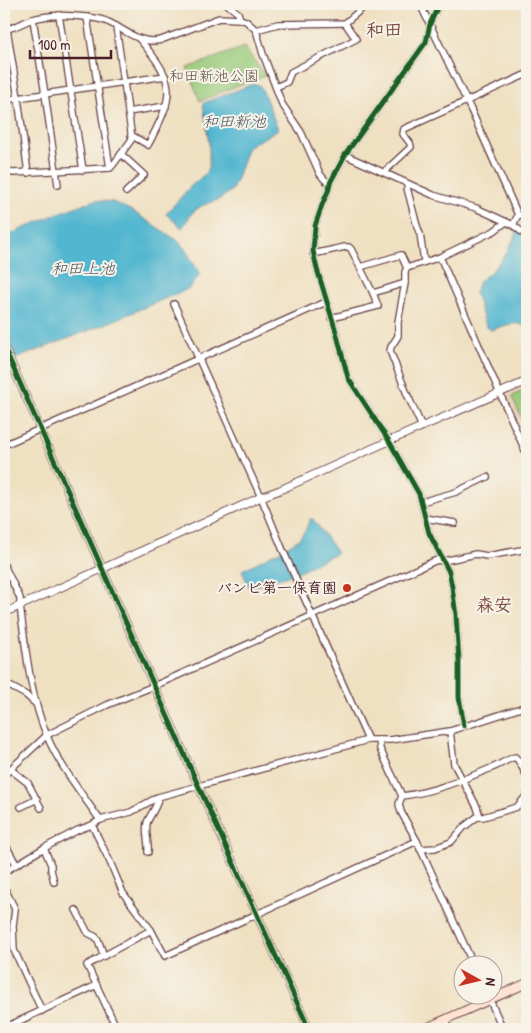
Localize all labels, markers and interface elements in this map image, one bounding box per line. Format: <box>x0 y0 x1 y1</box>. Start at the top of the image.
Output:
district label: 和田 <box>366 17 402 42</box>
scale bar <box>30 28 111 60</box>
text: 100 m <box>38 34 71 55</box>
park label: 和田新池公園 <box>169 65 259 86</box>
water label: 和田新池 <box>202 110 267 132</box>
water label: 和田上池 <box>51 257 116 279</box>
place label: バンビ第一保育園 <box>217 577 337 598</box>
marker: バンビ第一保育園 <box>341 582 353 594</box>
district label: 森安 <box>476 592 512 617</box>
north arrow <box>454 956 504 1006</box>
text: N <box>481 977 501 987</box>

